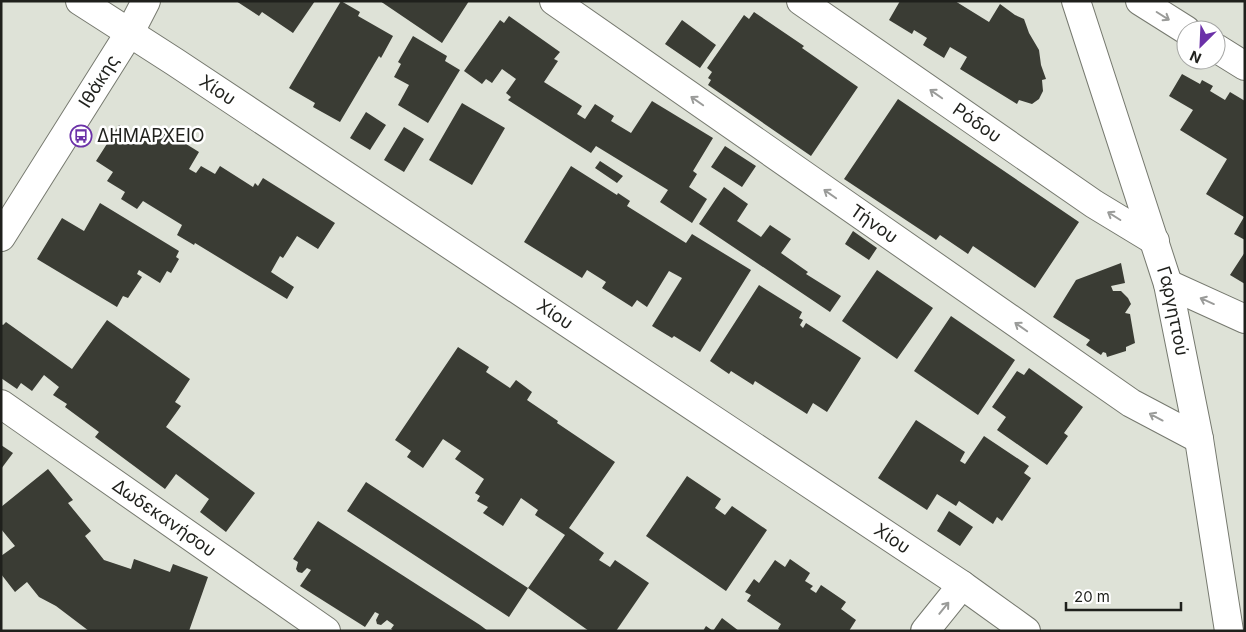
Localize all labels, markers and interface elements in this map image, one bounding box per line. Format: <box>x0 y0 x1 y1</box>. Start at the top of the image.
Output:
one-way arrow <box>1156 11 1170 21</box>
north arrow <box>1176 20 1226 70</box>
text: N <box>1187 47 1204 67</box>
street label: Ιθάκης <box>74 51 123 111</box>
street label: Χίου <box>196 70 240 109</box>
one-way arrow <box>929 89 943 99</box>
one-way arrow <box>690 96 704 106</box>
street label: Ρόδου <box>949 98 1005 147</box>
bus stop icon: ΔΗΜΑΡΧΕΙΟ <box>69 124 93 148</box>
place label: ΔΗΜΑΡΧΕΙΟ <box>97 125 205 146</box>
one-way arrow <box>823 189 837 199</box>
street label: Τήνου <box>847 200 902 247</box>
one-way arrow <box>1107 210 1121 220</box>
street label: Γαργηττού <box>1153 263 1193 357</box>
street label: Χίου <box>533 295 577 333</box>
one-way arrow <box>1200 296 1215 305</box>
one-way arrow <box>1014 322 1028 332</box>
one-way arrow <box>1149 412 1164 421</box>
street label: Δωδεκανήσου <box>109 474 220 561</box>
street label: Χίου <box>871 519 914 558</box>
scale bar <box>1066 580 1181 612</box>
text: 20 m <box>1074 587 1110 606</box>
one-way arrow <box>938 602 949 615</box>

